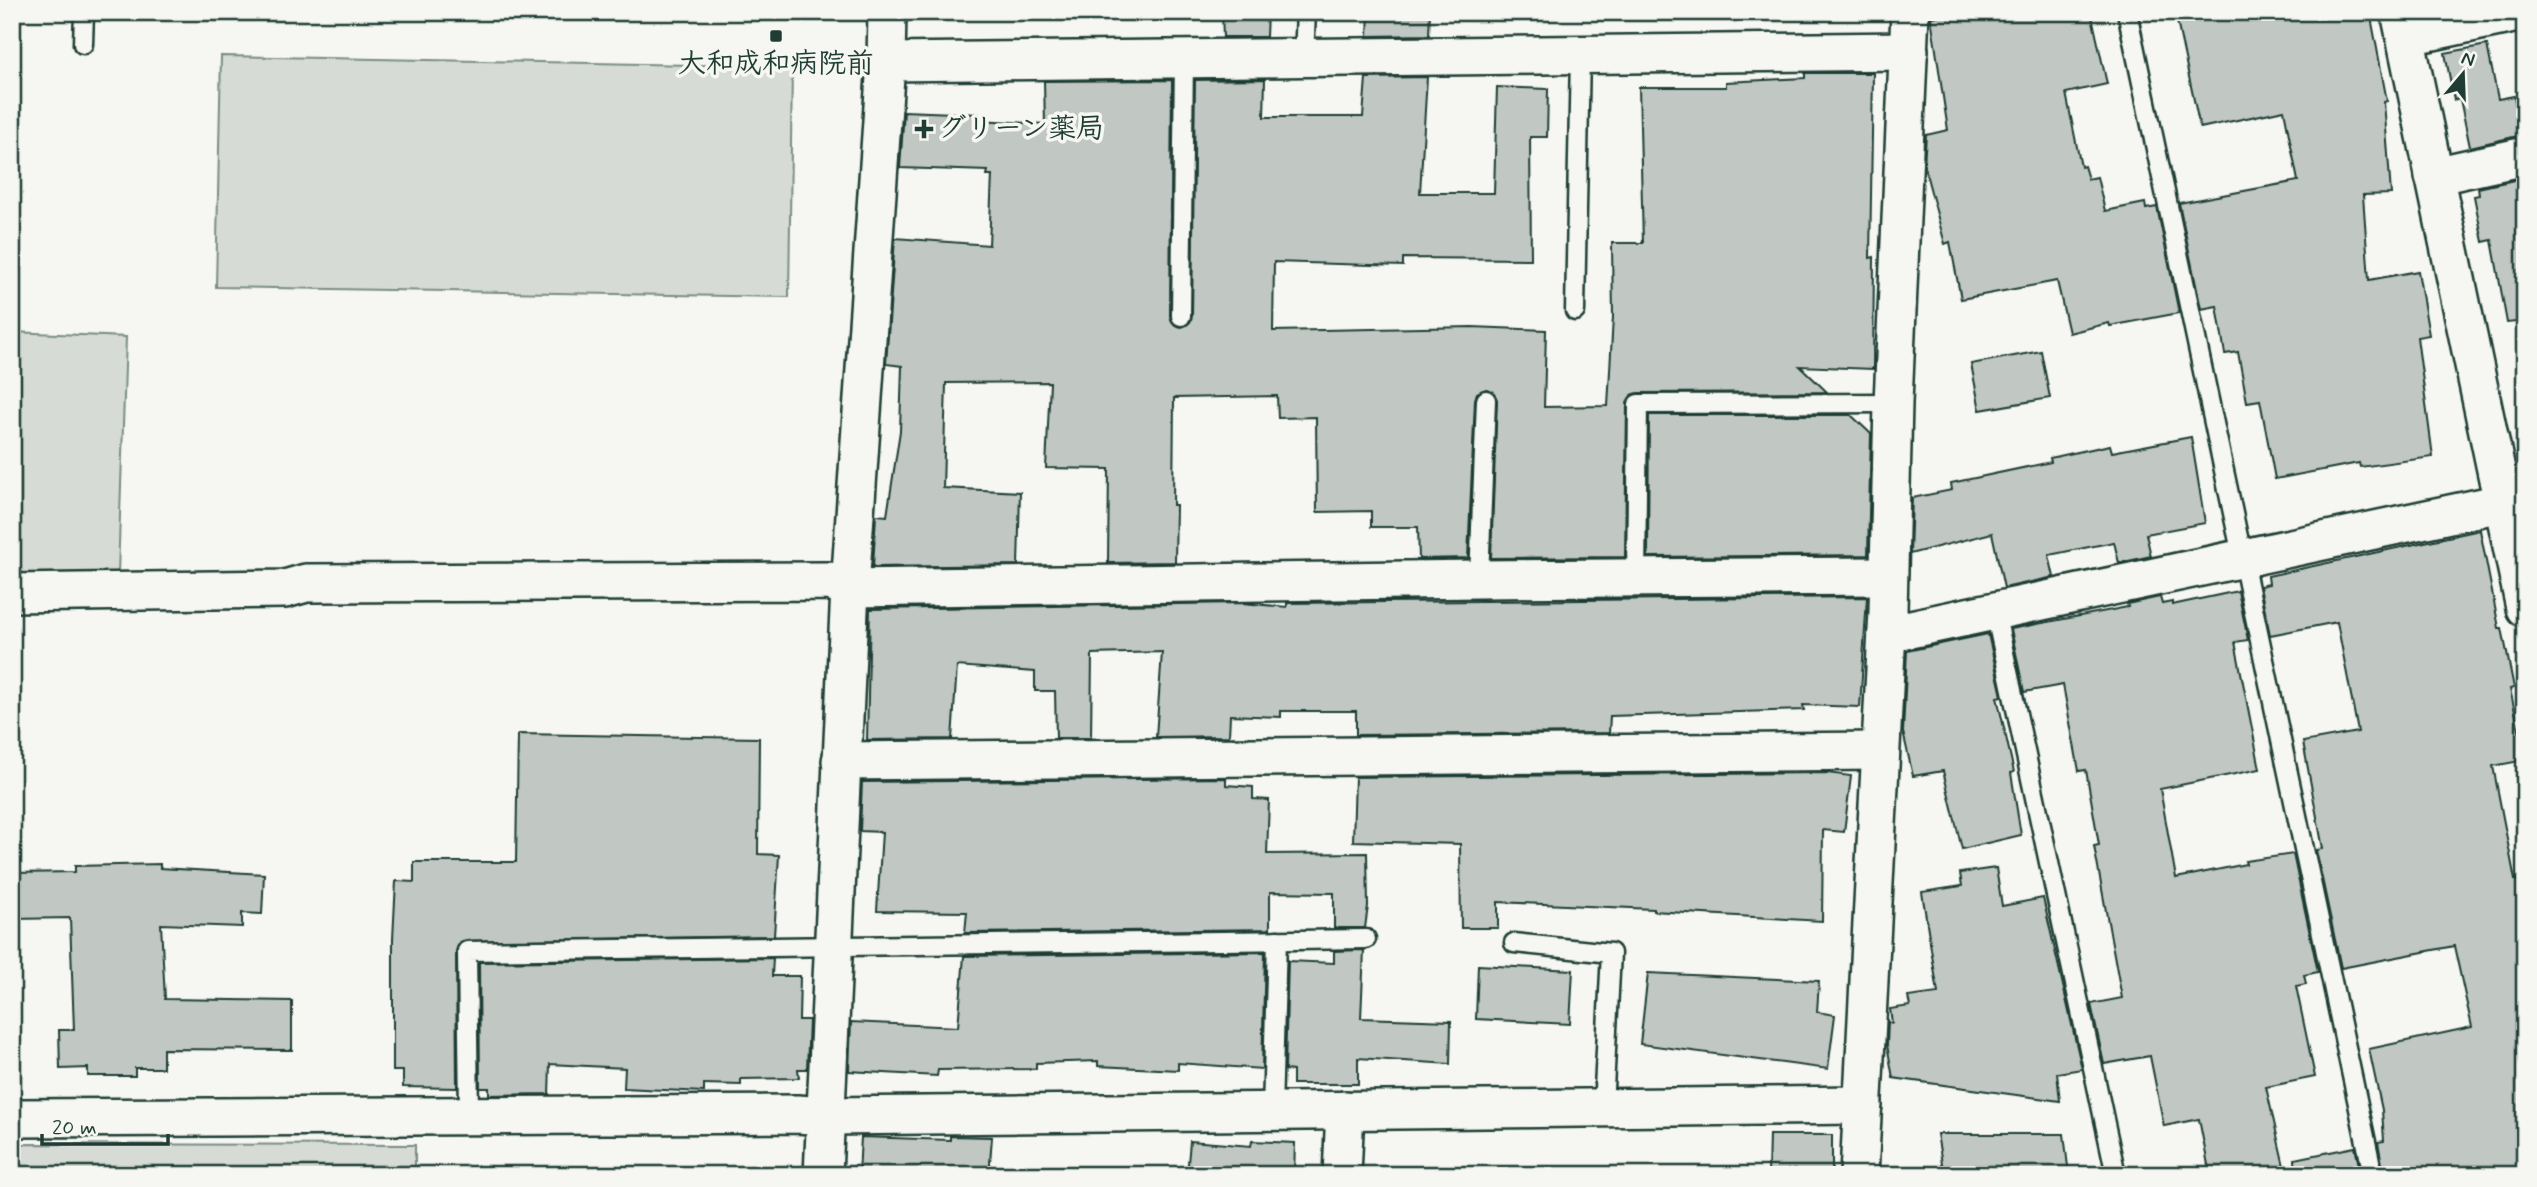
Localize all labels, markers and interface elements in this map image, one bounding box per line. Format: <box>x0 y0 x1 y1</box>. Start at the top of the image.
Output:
marker: 大和成和病院前 <box>768 28 784 44</box>
north arrow <box>2428 38 2498 108</box>
text: N <box>2458 45 2478 73</box>
place label: 大和成和病院前 <box>678 46 874 83</box>
place label: グリーン薬局 <box>938 111 1104 148</box>
marker: グリーン薬局 <box>916 121 932 137</box>
scale bar <box>42 1103 168 1147</box>
text: 20 m <box>52 1114 97 1142</box>

